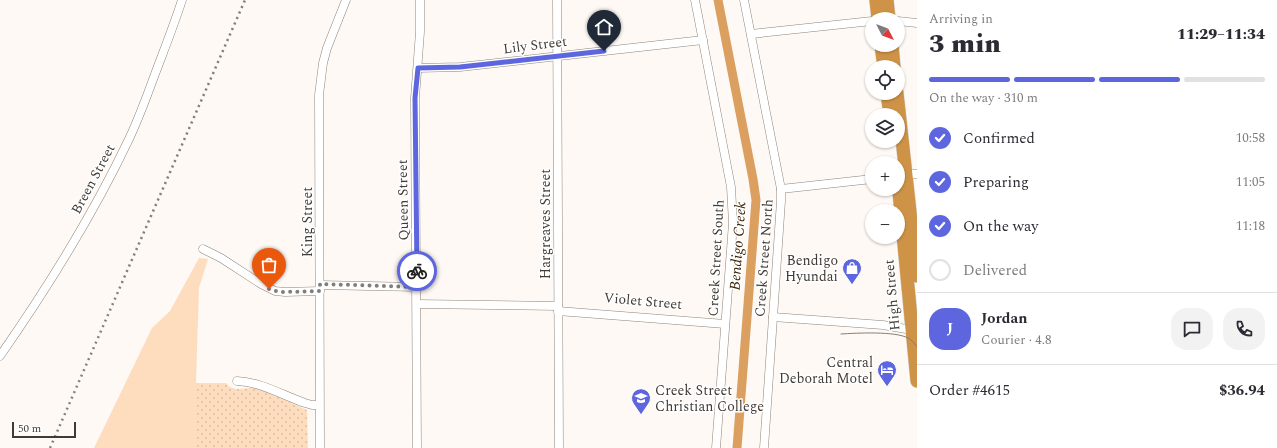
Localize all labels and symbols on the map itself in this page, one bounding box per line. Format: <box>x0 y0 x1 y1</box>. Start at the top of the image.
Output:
pin <box>587 10 621 51</box>
north arrow <box>865 12 905 52</box>
street label: Lily Street <box>502 31 568 59</box>
street label: Breen Street <box>66 140 120 218</box>
street label: Queen Street <box>392 159 414 241</box>
street label: Hargreaves Street <box>535 169 556 279</box>
street label: King Street <box>297 187 318 257</box>
street label: Creek Street North <box>749 198 779 318</box>
street label: Creek Street South <box>702 199 730 317</box>
water label: Bendigo Creek <box>723 201 753 291</box>
pin <box>252 248 286 289</box>
place label: Bendigo Hyundai <box>785 250 838 287</box>
courier <box>397 251 437 291</box>
shop icon: Bendigo Hyundai <box>841 257 863 285</box>
street label: High Street <box>878 258 906 332</box>
street label: Violet Street <box>603 287 683 315</box>
place label: Central Deborah Motel <box>779 352 873 389</box>
hotel icon: Central Deborah Motel <box>876 359 898 387</box>
place label: Creek Street Christian College <box>655 380 764 417</box>
school or university icon: Creek Street Christian College <box>630 387 652 415</box>
scale bar <box>12 420 76 439</box>

